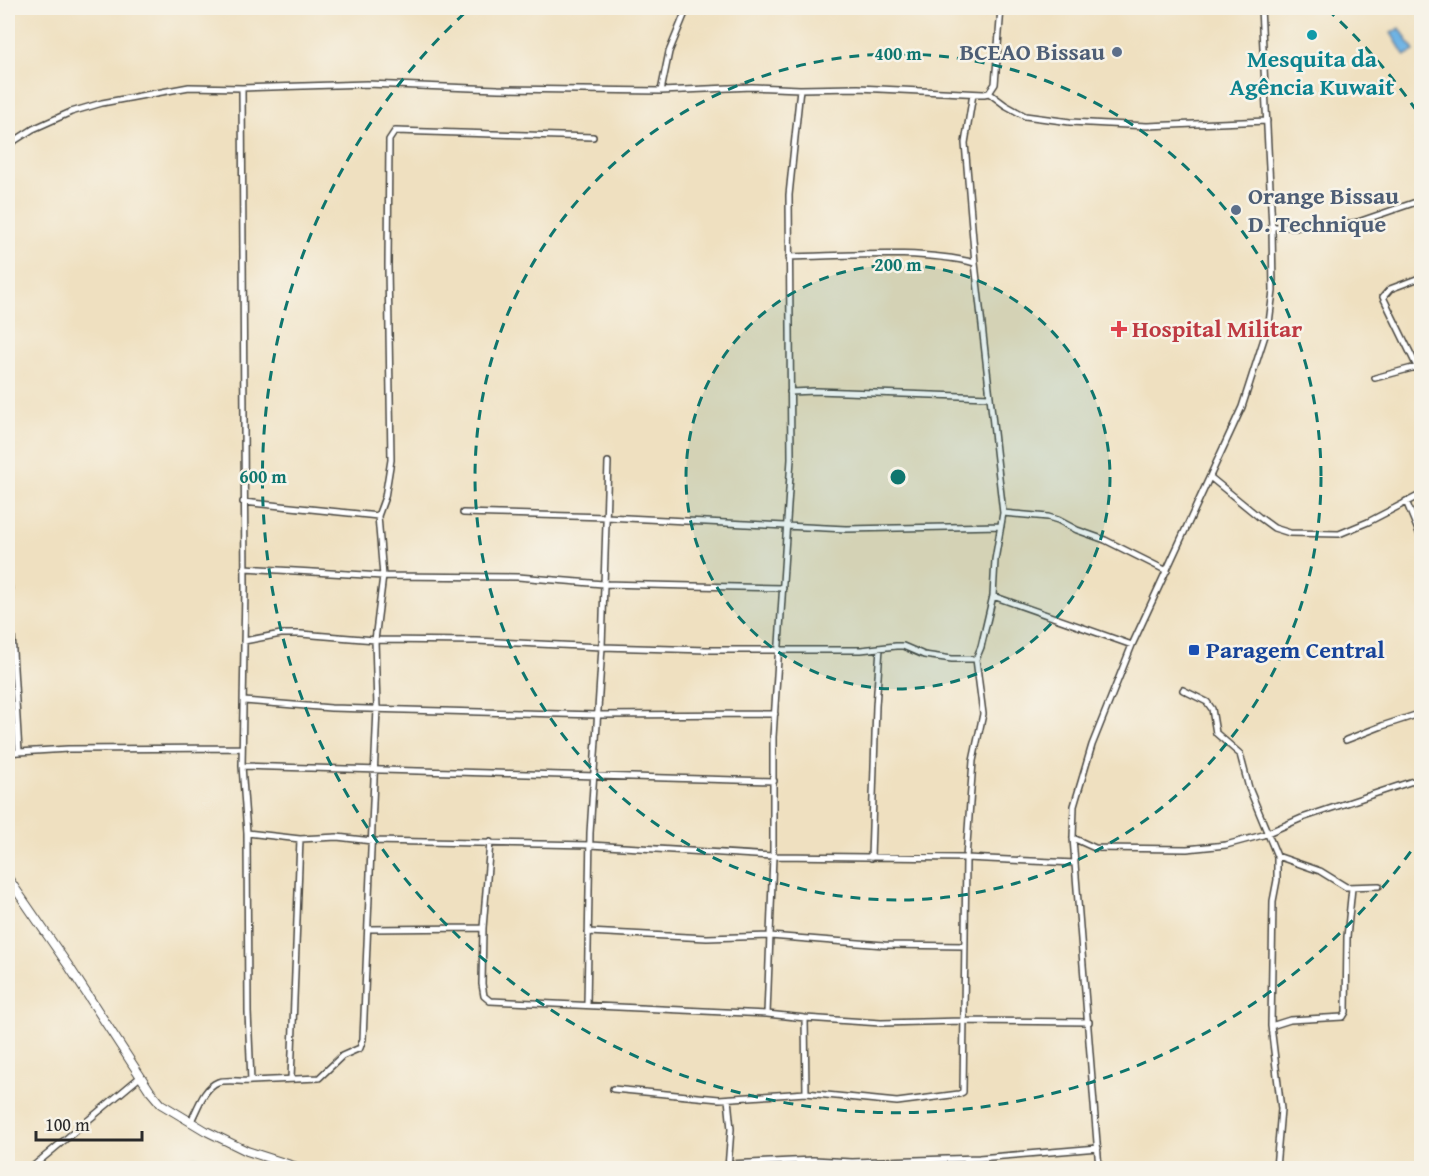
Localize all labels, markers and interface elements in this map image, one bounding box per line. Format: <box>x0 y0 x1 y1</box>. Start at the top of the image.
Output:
marker: Mesquita da Agência Kuwait <box>1305 28 1319 42</box>
place label: BCEAO Bissau <box>959 34 1105 69</box>
text: 400 m <box>874 40 922 67</box>
place label: Mesquita da Agência Kuwait <box>1230 41 1394 104</box>
marker: BCEAO Bissau <box>1110 45 1124 59</box>
place label: Orange Bissau D. Technique <box>1248 178 1399 241</box>
marker: Orange Bissau D. Technique <box>1229 203 1243 217</box>
text: 200 m <box>874 251 922 278</box>
place label: Hospital Militar <box>1132 311 1302 346</box>
marker: Hospital Militar <box>1110 320 1128 338</box>
text: 600 m <box>239 463 287 490</box>
centre of rings <box>888 467 908 487</box>
place label: Paragem Central <box>1206 632 1385 667</box>
marker: Paragem Central <box>1187 643 1201 657</box>
scale bar <box>36 1104 142 1142</box>
text: 100 m <box>45 1111 90 1138</box>

